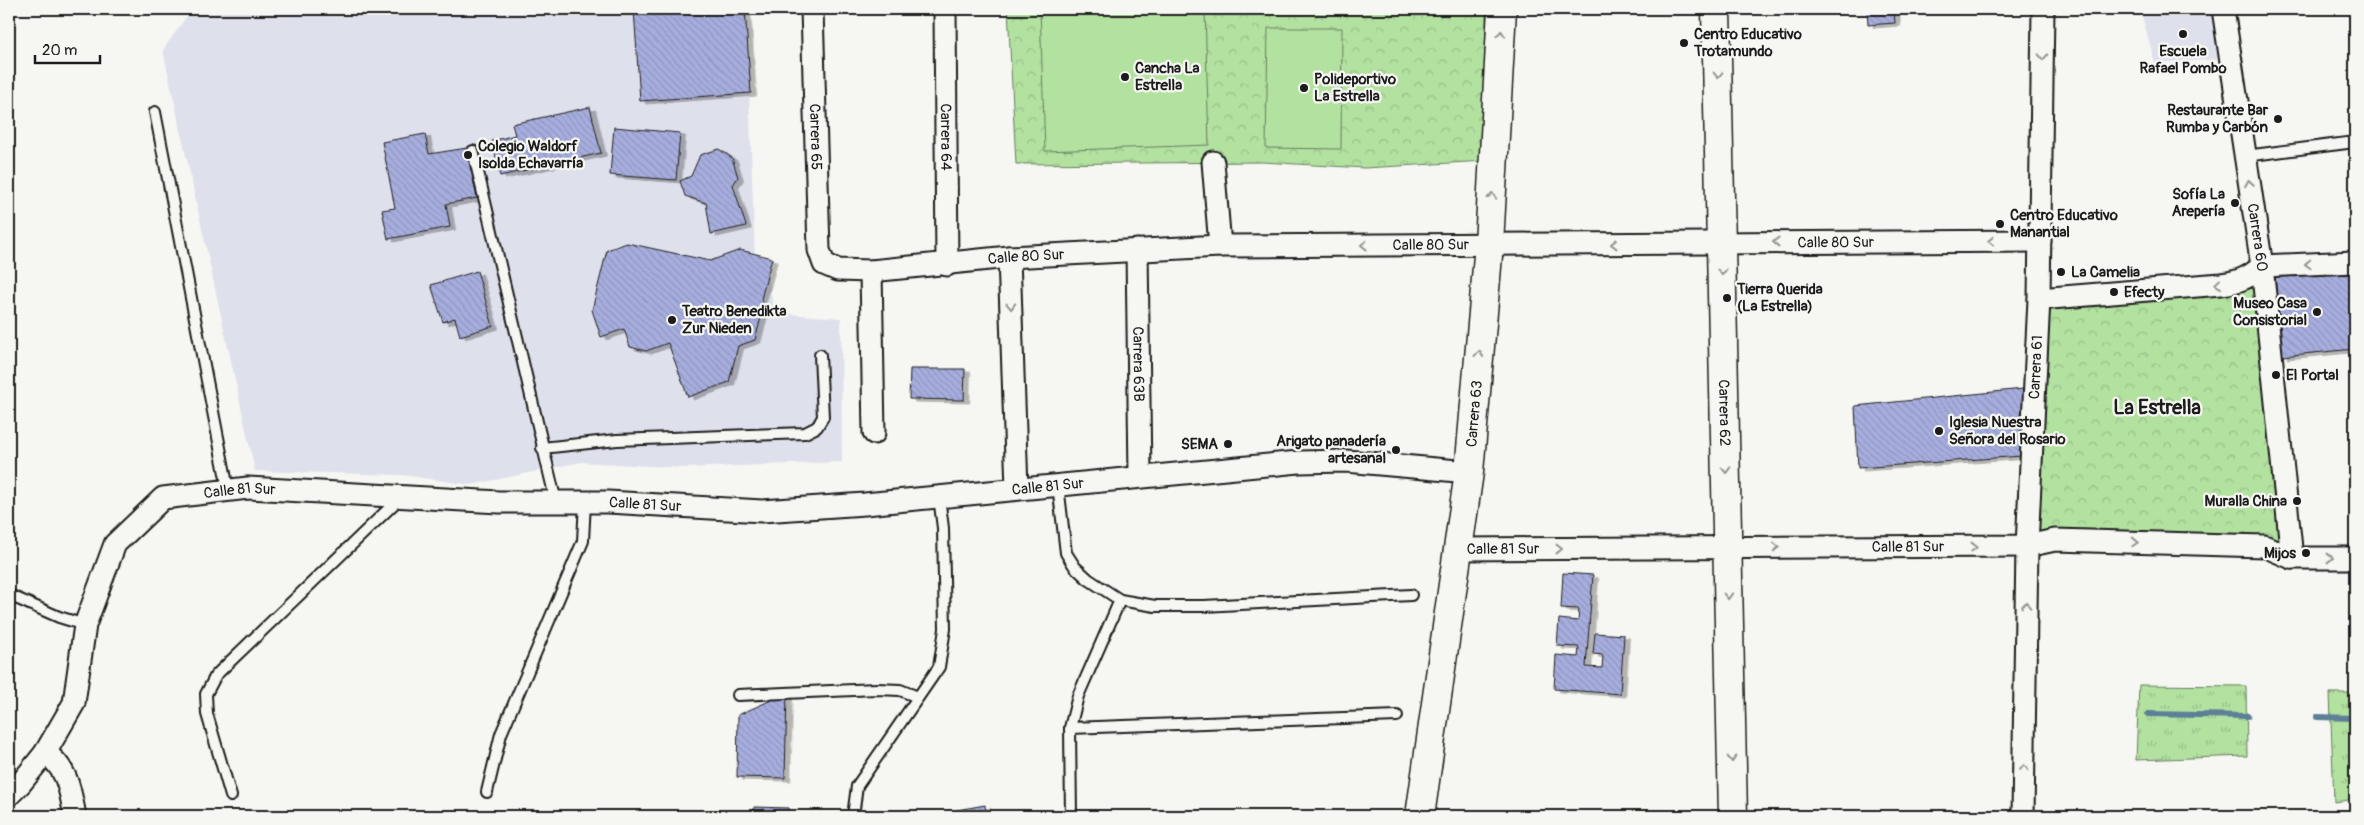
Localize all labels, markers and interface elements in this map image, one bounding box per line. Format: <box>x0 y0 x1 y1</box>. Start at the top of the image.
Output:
place label: Centro Educativo Trotamundo <box>1693 25 1802 61</box>
marker: Escuela Rafael Pombo <box>2177 28 2189 40</box>
one-way arrow <box>1495 29 1506 37</box>
scale bar <box>35 32 100 64</box>
marker: Centro Educativo Trotamundo <box>1678 37 1690 49</box>
text: 20 m <box>42 41 77 60</box>
place label: Escuela Rafael Pombo <box>2140 42 2226 78</box>
one-way arrow <box>2037 54 2048 62</box>
place label: Cancha La Estrella <box>1135 59 1200 95</box>
place label: Polideportivo La Estrella <box>1314 70 1396 106</box>
marker: Cancha La Estrella <box>1119 71 1131 83</box>
one-way arrow <box>1713 72 1723 79</box>
marker: Polideportivo La Estrella <box>1298 82 1310 94</box>
place label: Restaurante Bar Rumba y Carbón <box>2166 101 2269 137</box>
street label: Carrera 65 <box>805 103 826 171</box>
street label: Carrera 64 <box>936 103 955 171</box>
marker: Restaurante Bar Rumba y Carbón <box>2272 113 2284 125</box>
place label: Colegio Waldorf Isolda Echavarría <box>478 137 583 173</box>
marker: Colegio Waldorf Isolda Echavarría <box>462 149 474 161</box>
one-way arrow <box>2244 179 2255 187</box>
place label: Sofía La Arepería <box>2172 185 2225 221</box>
one-way arrow <box>1486 192 1497 200</box>
marker: Sofía La Arepería <box>2229 197 2241 209</box>
street label: Carrera 60 <box>2243 202 2272 272</box>
place label: Centro Educativo Manantial <box>2010 206 2118 242</box>
marker: Centro Educativo Manantial <box>1994 218 2006 230</box>
street label: Calle 80 Sur <box>1797 233 1875 252</box>
street label: Calle 80 Sur <box>1392 235 1470 255</box>
one-way arrow <box>1987 236 1994 246</box>
one-way arrow <box>1772 237 1780 247</box>
one-way arrow <box>1609 239 1617 249</box>
one-way arrow <box>1359 240 1367 250</box>
street label: Calle 80 Sur <box>987 245 1066 269</box>
one-way arrow <box>2304 258 2312 269</box>
place label: La Camelia <box>2071 263 2140 282</box>
marker: La Camelia <box>2055 266 2067 278</box>
one-way arrow <box>1717 269 1727 277</box>
one-way arrow <box>2214 278 2222 289</box>
place label: Tierra Querida (La Estrella) <box>1736 280 1823 316</box>
place label: Efecty <box>2124 283 2165 302</box>
marker: Efecty <box>2108 286 2120 298</box>
marker: Tierra Querida (La Estrella) <box>1721 292 1733 304</box>
place label: Museo Casa Consistorial <box>2233 294 2307 330</box>
place label: Teatro Benedikta Zur Nieden <box>681 302 787 338</box>
one-way arrow <box>1005 302 1016 310</box>
marker: Museo Casa Consistorial <box>2311 306 2323 318</box>
marker: Teatro Benedikta Zur Nieden <box>666 314 678 326</box>
street label: Carrera 63B <box>1128 326 1148 402</box>
street label: Carrera 61 <box>2025 335 2047 400</box>
one-way arrow <box>1474 350 1485 358</box>
place label: El Portal <box>2286 366 2339 385</box>
marker: El Portal <box>2270 369 2282 381</box>
street label: Carrera 62 <box>1714 379 1734 447</box>
street label: Carrera 63 <box>1462 380 1487 448</box>
district label: La Estrella <box>2113 395 2201 420</box>
place label: Iglesia Nuestra Señora del Rosario <box>1949 413 2066 449</box>
marker: Iglesia Nuestra Señora del Rosario <box>1933 425 1945 437</box>
place label: Arigato panadería artesanal <box>1276 432 1386 468</box>
place label: SEMA <box>1181 435 1218 454</box>
marker: SEMA <box>1222 438 1234 450</box>
marker: Arigato panadería artesanal <box>1390 444 1402 456</box>
one-way arrow <box>1721 466 1731 474</box>
street label: Calle 81 Sur <box>1011 474 1085 500</box>
street label: Calle 81 Sur <box>203 479 277 503</box>
place label: Muralla China <box>2205 492 2287 511</box>
street label: Calle 81 Sur <box>608 493 682 516</box>
marker: Muralla China <box>2291 495 2303 507</box>
street label: Calle 81 Sur <box>1872 537 1945 557</box>
one-way arrow <box>2132 537 2140 548</box>
street label: Calle 81 Sur <box>1467 540 1540 559</box>
one-way arrow <box>1772 542 1780 552</box>
one-way arrow <box>1970 542 1978 552</box>
one-way arrow <box>1556 544 1563 554</box>
place label: Mijos <box>2264 544 2296 563</box>
marker: Mijos <box>2300 547 2312 559</box>
one-way arrow <box>2327 553 2335 563</box>
one-way arrow <box>1723 593 1733 601</box>
one-way arrow <box>2021 601 2032 609</box>
one-way arrow <box>1726 755 1737 763</box>
one-way arrow <box>2019 763 2029 771</box>

